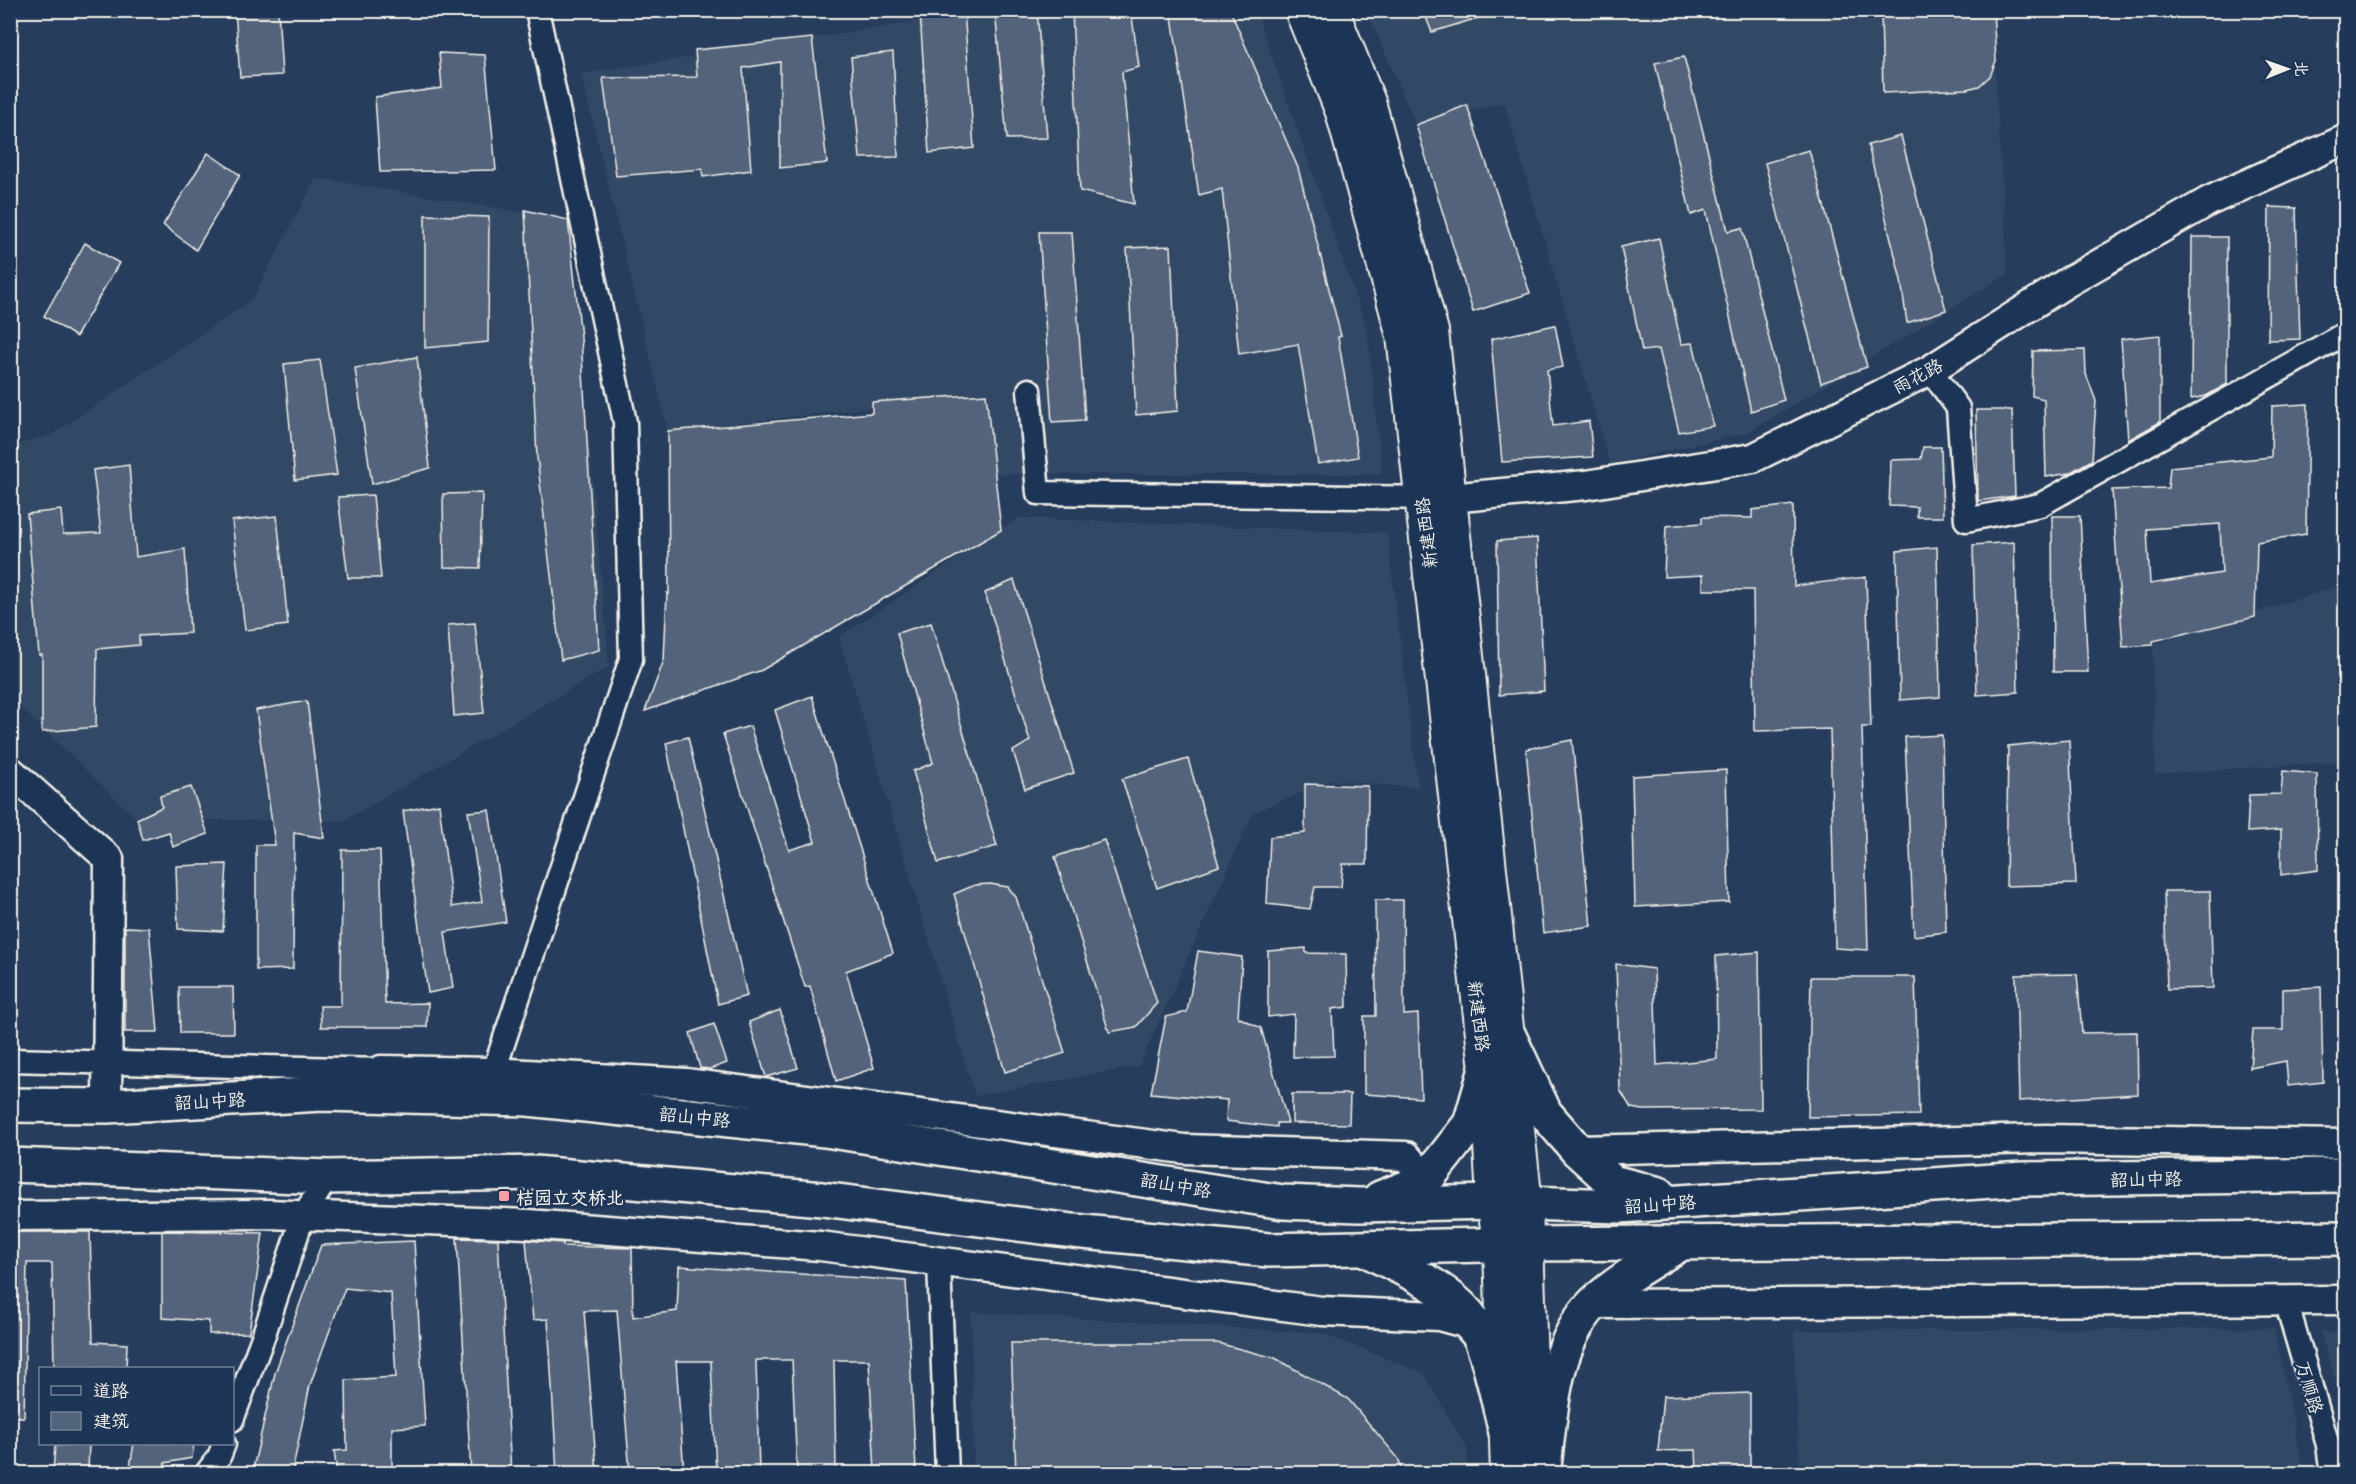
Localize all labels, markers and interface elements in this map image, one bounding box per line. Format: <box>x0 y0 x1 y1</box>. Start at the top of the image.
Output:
north arrow <box>2257 39 2317 99</box>
text: 北 <box>2291 61 2315 77</box>
street label: 雨花路 <box>1887 350 1947 400</box>
street label: 新建西路 <box>1407 496 1443 570</box>
street label: 新建西路 <box>1462 979 1498 1053</box>
street label: 韶山中路 <box>173 1085 247 1115</box>
street label: 韶山中路 <box>658 1099 732 1133</box>
street label: 韶山中路 <box>1138 1164 1214 1204</box>
street label: 韶山中路 <box>2110 1164 2182 1192</box>
place label: 桔园立交桥北 <box>516 1183 624 1210</box>
street label: 韶山中路 <box>1623 1187 1697 1219</box>
marker: 桔园立交桥北 <box>497 1189 511 1203</box>
street label: 万顺路 <box>2291 1357 2331 1417</box>
legend <box>39 1367 234 1445</box>
text: 道路 <box>93 1376 129 1403</box>
text: 建筑 <box>93 1406 129 1433</box>

